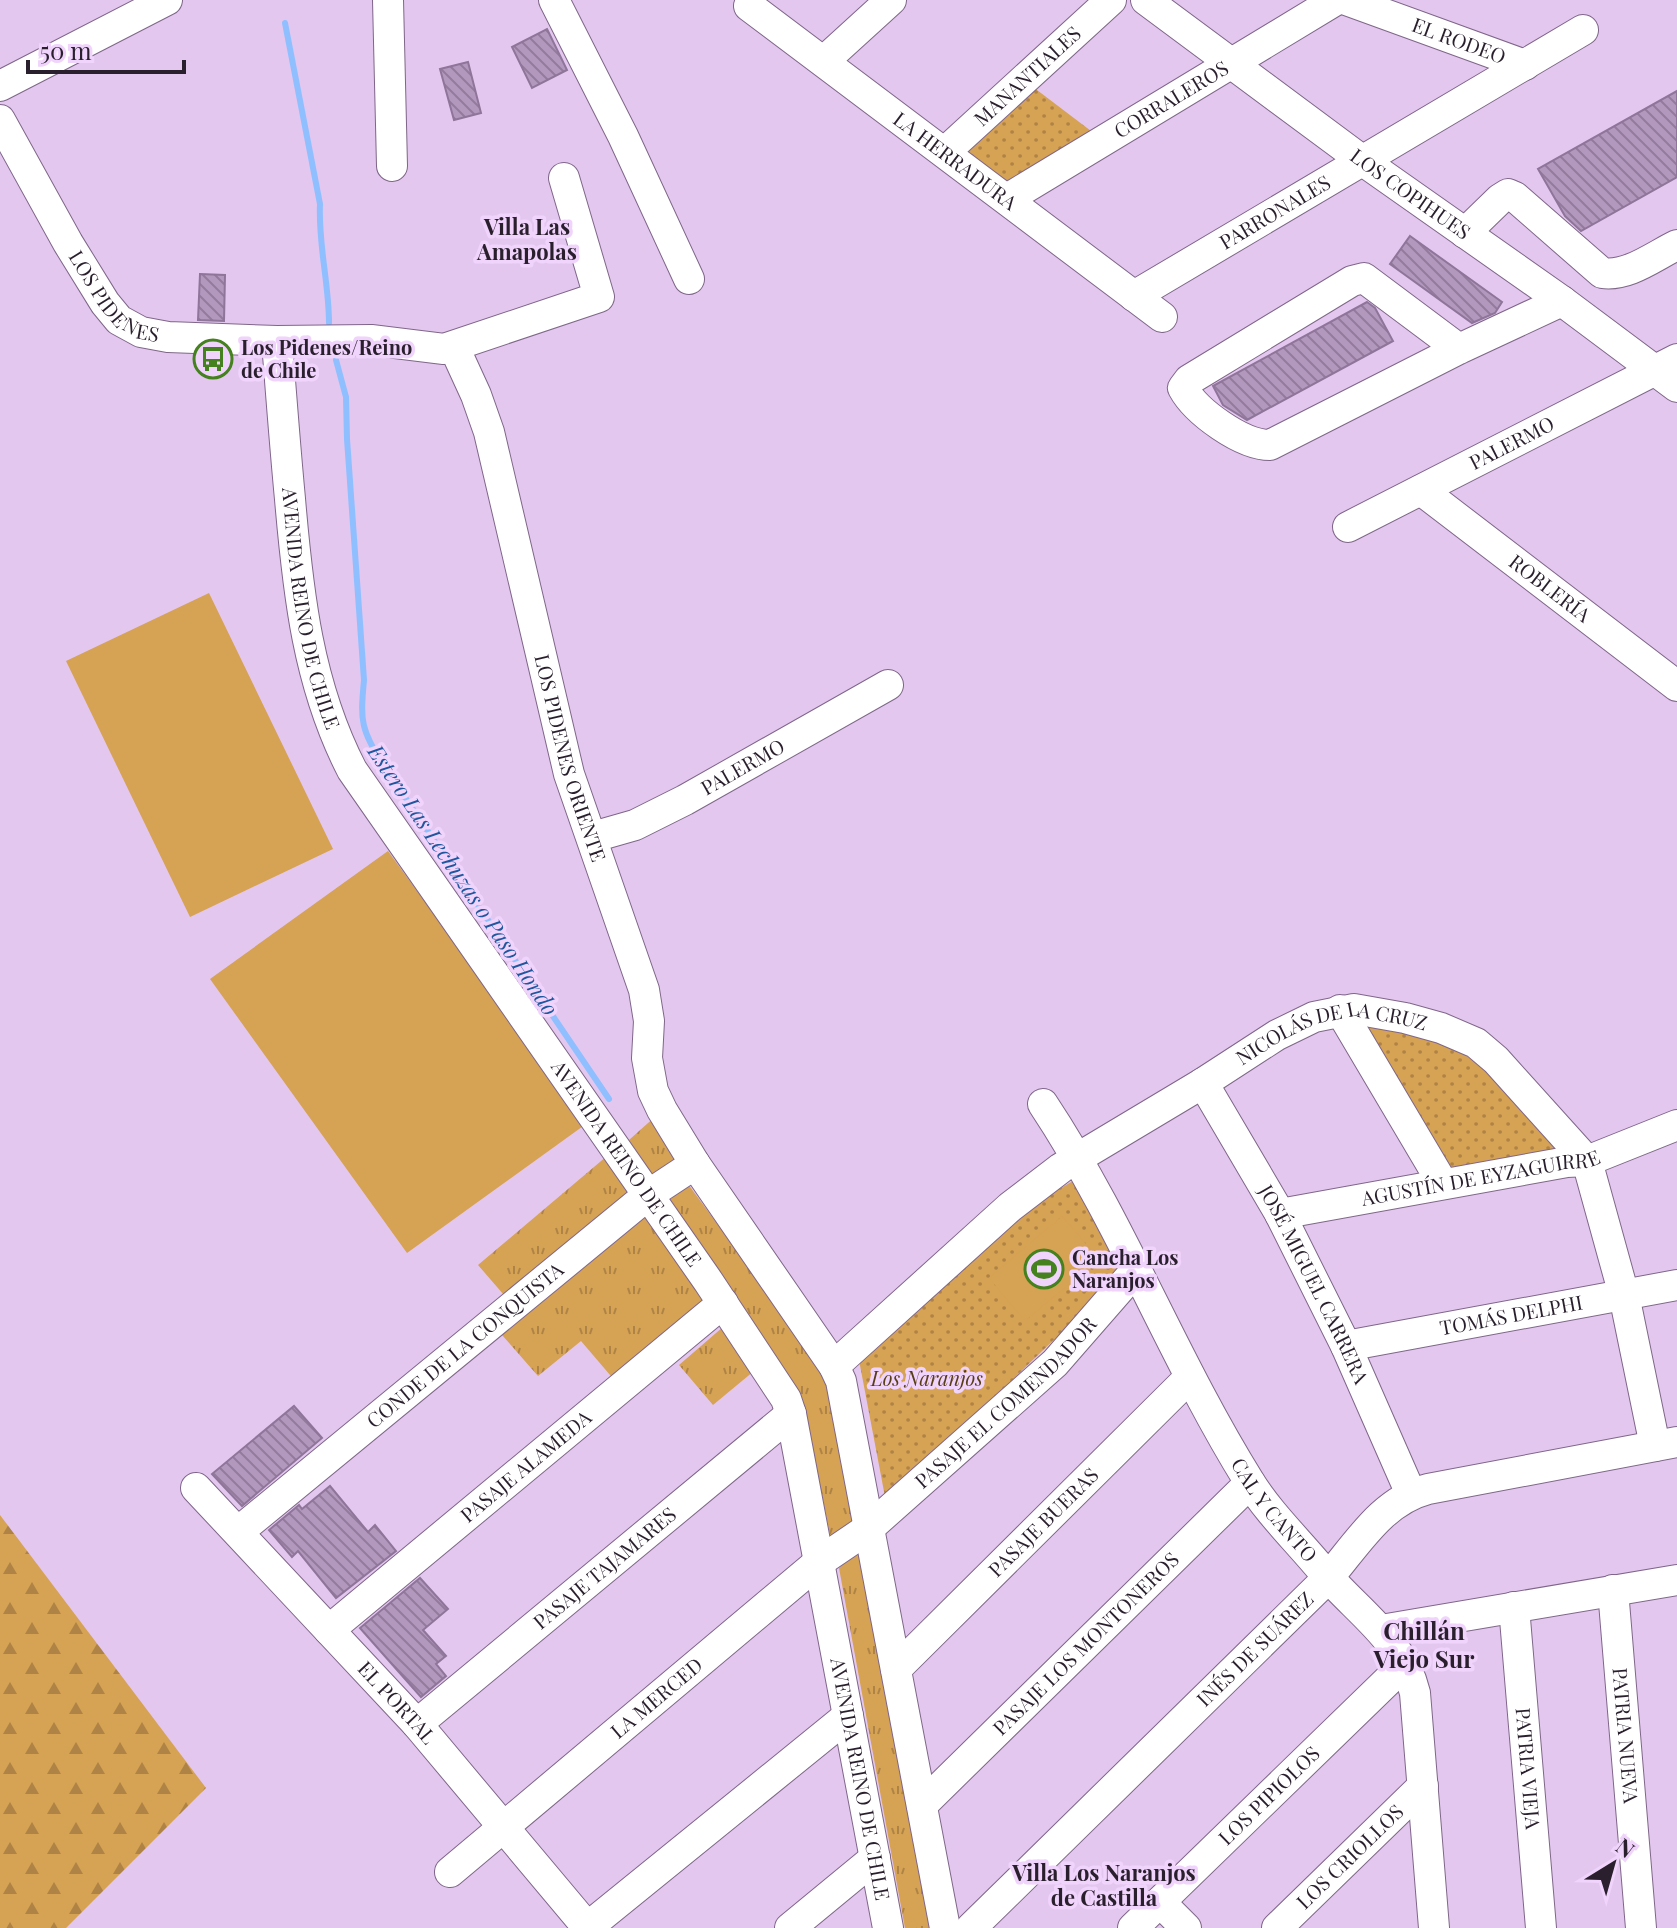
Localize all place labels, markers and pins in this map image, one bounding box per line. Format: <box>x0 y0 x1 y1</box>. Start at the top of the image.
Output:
place label: Los Pidenes/Reino de Chile <box>241 333 412 383</box>
bus stop icon: Los Pidenes/Reino de Chile <box>192 338 234 380</box>
place label: Cancha Los Naranjos <box>1072 1243 1179 1293</box>
sports icon: Cancha Los Naranjos <box>1023 1248 1065 1290</box>

